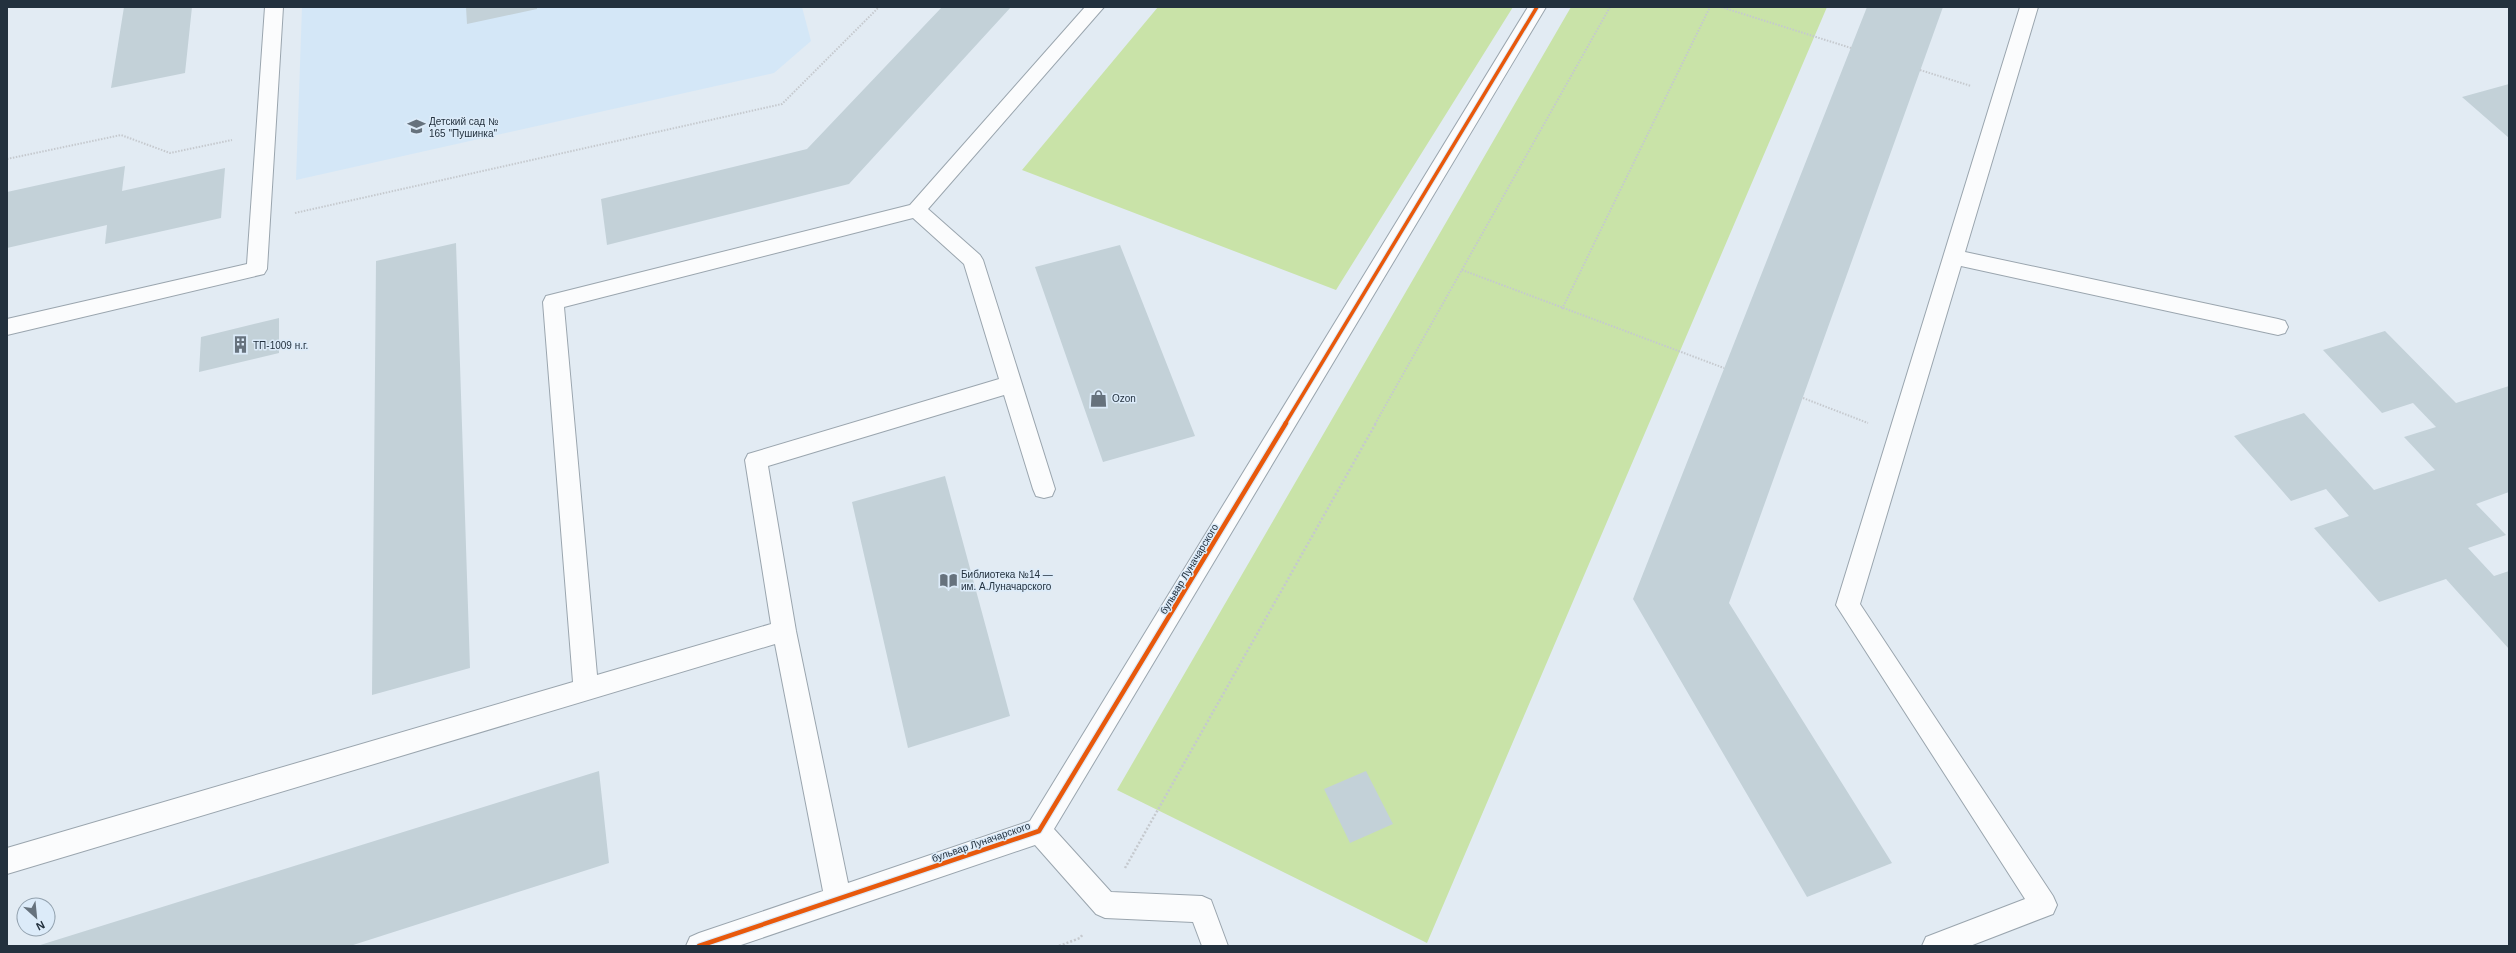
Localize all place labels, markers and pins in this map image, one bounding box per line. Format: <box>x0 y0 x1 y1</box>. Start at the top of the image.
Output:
place label: Детский сад № 165 "Пушинка" <box>429 116 499 139</box>
school or university icon: Детский сад № 165 "Пушинка" <box>406 117 426 137</box>
building icon: ТП-1009 н.г. <box>230 335 250 355</box>
place label: ТП-1009 н.г. <box>253 340 308 351</box>
shop icon: Ozon <box>1089 388 1109 408</box>
place label: Ozon <box>1112 393 1136 404</box>
place label: Библиотека №14 — им. А.Луначарского <box>961 569 1053 592</box>
library icon: Библиотека №14 — им. А.Луначарского <box>938 570 958 590</box>

